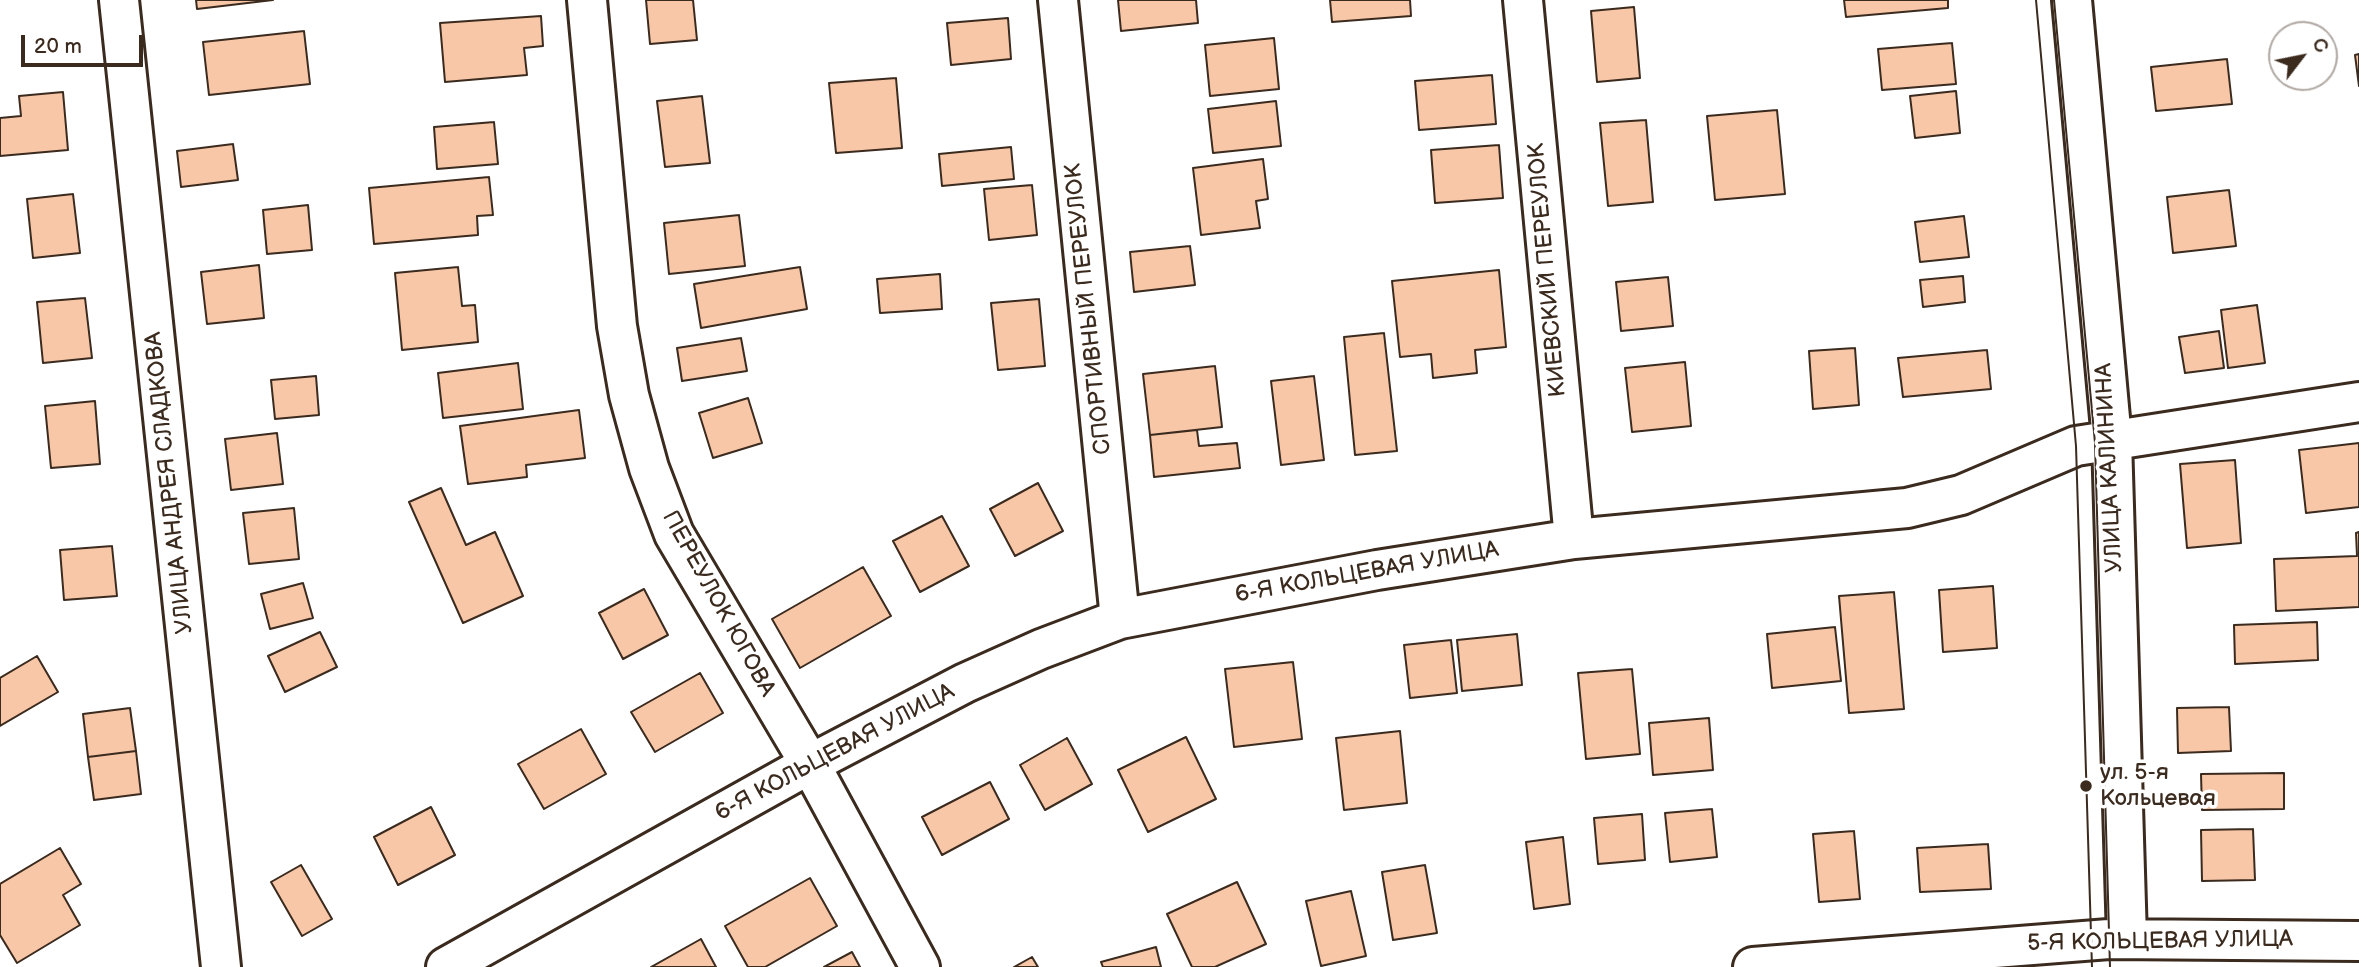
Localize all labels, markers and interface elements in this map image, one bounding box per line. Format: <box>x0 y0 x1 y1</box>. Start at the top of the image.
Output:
scale bar <box>24 21 147 65</box>
north arrow <box>2268 21 2338 91</box>
text: 20 m <box>34 34 82 59</box>
text: С <box>2306 34 2333 57</box>
street label: КИЕВСКИЙ ПЕРЕУЛОК <box>1523 142 1573 398</box>
street label: СПОРТИВНЫЙ ПЕРЕУЛОК <box>1060 162 1118 456</box>
street label: УЛИЦА АНДРЕЯ СЛАДКОВА <box>140 331 200 635</box>
street label: УЛИЦА КАЛИНИНА <box>2091 362 2129 574</box>
street label: ПЕРЕУЛОК ЮГОВА <box>656 506 780 702</box>
street label: 6-Я КОЛЬЦЕВАЯ УЛИЦА <box>1233 536 1501 610</box>
street label: 6-Я КОЛЬЦЕВАЯ УЛИЦА <box>711 678 959 828</box>
place label: ул. 5-я Кольцевая <box>2100 759 2216 813</box>
marker: ул. 5-я Кольцевая <box>2078 778 2094 794</box>
street label: 5-Я КОЛЬЦЕВАЯ УЛИЦА <box>2027 926 2293 958</box>

